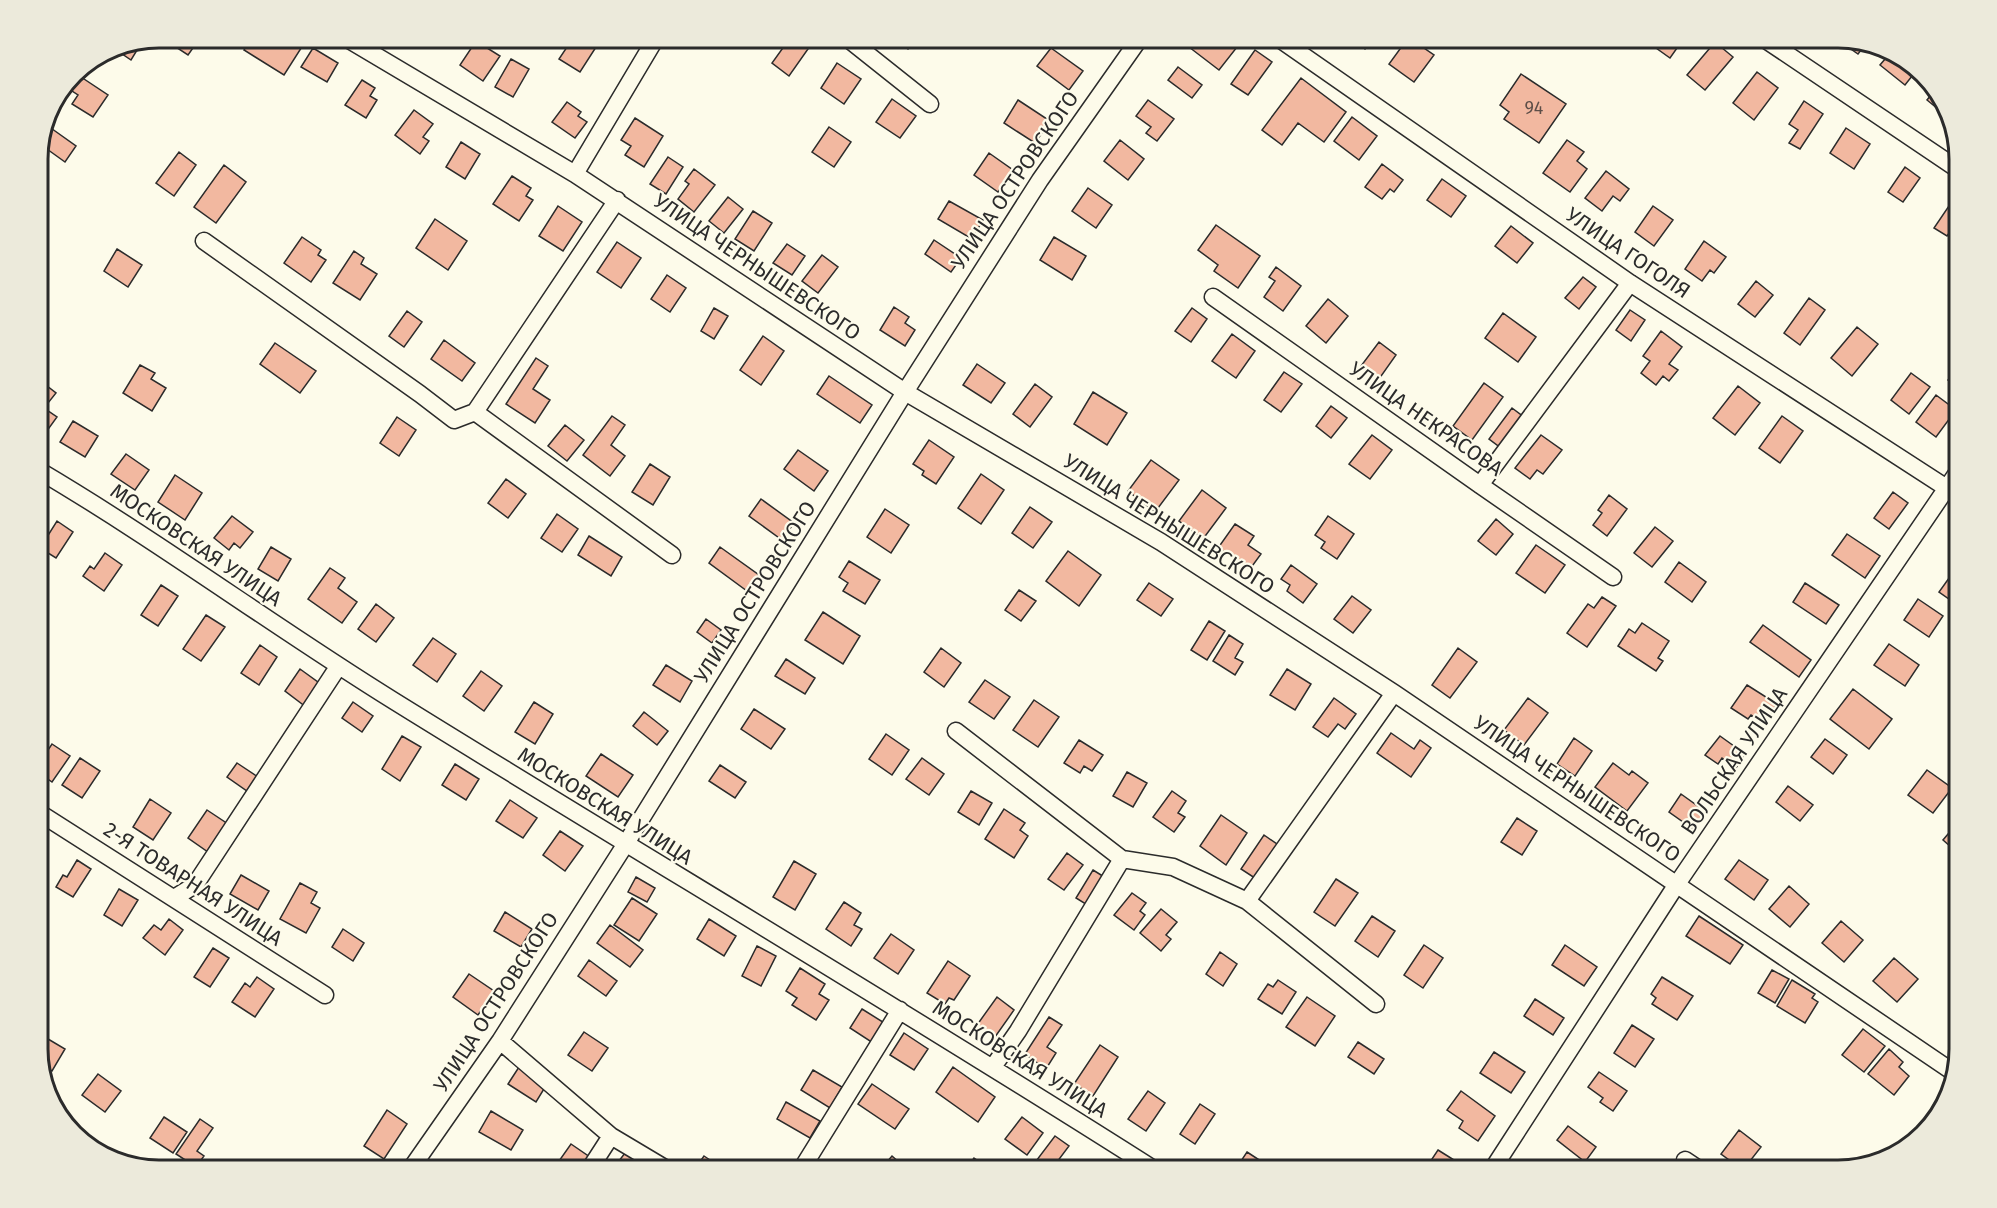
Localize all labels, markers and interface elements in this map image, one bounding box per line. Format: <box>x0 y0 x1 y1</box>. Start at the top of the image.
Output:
street label: УЛИЦА ОСТРОВСКОГО <box>946 86 1084 274</box>
house number: 94 <box>1525 97 1544 119</box>
street label: УЛИЦА ЧЕРНЫШЕВСКОГО <box>649 188 865 346</box>
street label: УЛИЦА ГОГОЛЯ <box>1561 202 1695 304</box>
street label: УЛИЦА НЕКРАСОВА <box>1344 356 1508 482</box>
street label: УЛИЦА ЧЕРНЫШЕВСКОГО <box>1059 448 1279 600</box>
street label: МОСКОВСКАЯ УЛИЦА <box>105 478 287 612</box>
street label: УЛИЦА ОСТРОВСКОГО <box>689 496 821 688</box>
street label: ВОЛЬСКАЯ УЛИЦА <box>1675 682 1793 840</box>
street label: УЛИЦА ЧЕРНЫШЕВСКОГО <box>1469 710 1685 868</box>
street label: МОСКОВСКАЯ УЛИЦА <box>513 742 697 870</box>
street label: 2-Я ТОВАРНАЯ УЛИЦА <box>99 816 287 952</box>
street label: УЛИЦА ОСТРОВСКОГО <box>428 907 564 1097</box>
street label: МОСКОВСКАЯ УЛИЦА <box>928 995 1112 1123</box>

